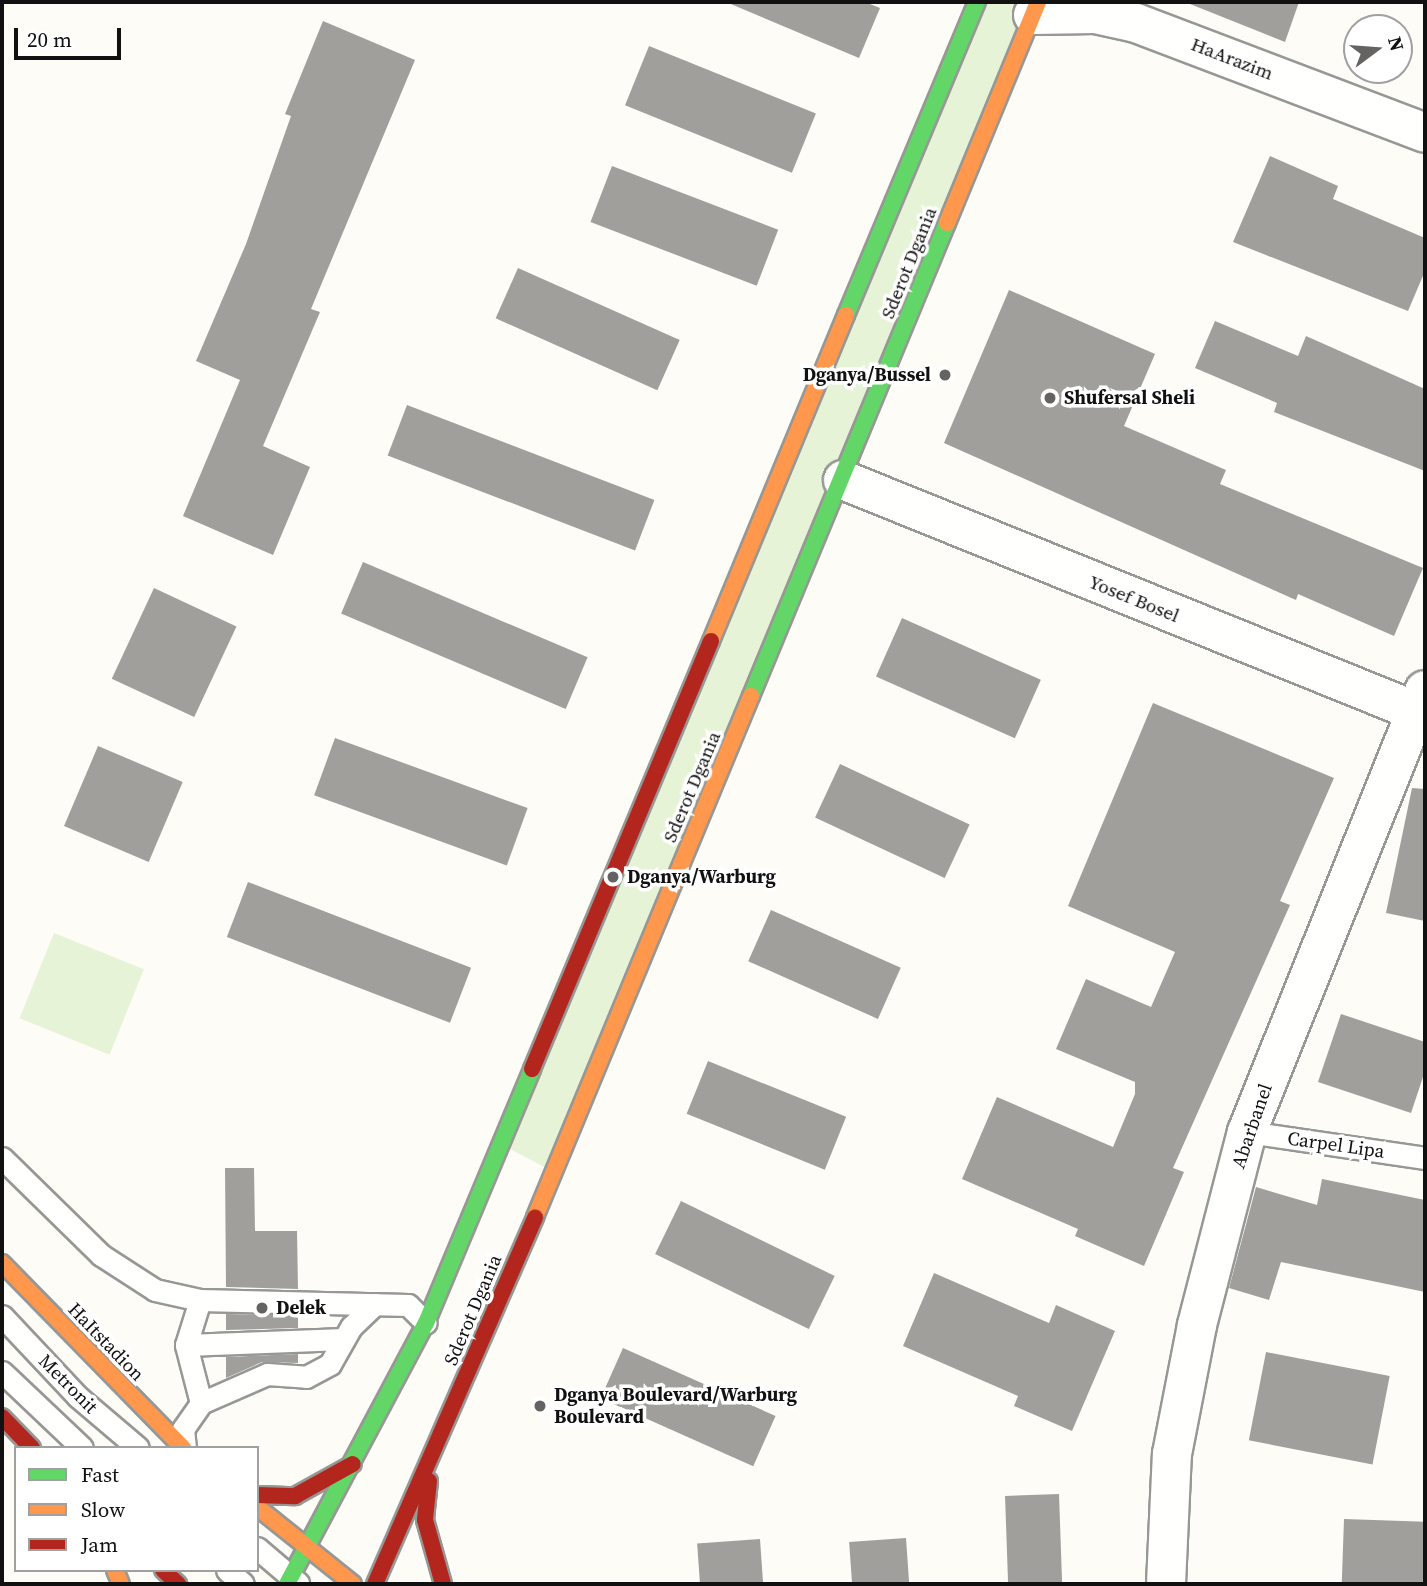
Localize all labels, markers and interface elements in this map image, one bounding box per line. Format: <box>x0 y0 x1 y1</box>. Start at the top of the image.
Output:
scale bar <box>18 14 124 58</box>
north arrow <box>1343 14 1413 84</box>
text: 20 m <box>27 25 72 54</box>
street label: HaArazim <box>1188 33 1276 85</box>
text: N <box>1382 34 1411 54</box>
street label: Sderot Dgania <box>876 204 942 322</box>
place label: Dganya/Bussel <box>803 364 931 386</box>
marker: Dganya/Bussel <box>937 367 953 383</box>
place label: Shufersal Sheli <box>1064 387 1195 409</box>
marker: Shufersal Sheli <box>1042 390 1058 406</box>
street label: Yosef Bosel <box>1085 571 1183 627</box>
street label: Sderot Dgania <box>658 728 726 846</box>
place label: Dganya/Warburg <box>627 866 776 888</box>
marker: Dganya/Warburg <box>605 869 621 885</box>
street label: Abarbanel <box>1227 1081 1277 1171</box>
street label: Carpel Lipa <box>1286 1127 1386 1163</box>
street label: Sderot Dgania <box>439 1251 507 1369</box>
place label: Delek <box>276 1297 326 1319</box>
street label: HaItstadion <box>63 1298 149 1386</box>
marker: Delek <box>254 1300 270 1316</box>
street label: Metronit <box>34 1350 102 1418</box>
place label: Dganya Boulevard/Warburg Boulevard <box>554 1384 797 1428</box>
marker: Dganya Boulevard/Warburg Boulevard <box>532 1398 548 1414</box>
legend <box>14 1446 259 1572</box>
text: Fast <box>81 1460 119 1489</box>
text: Slow <box>81 1495 125 1524</box>
text: Jam <box>81 1530 118 1559</box>

